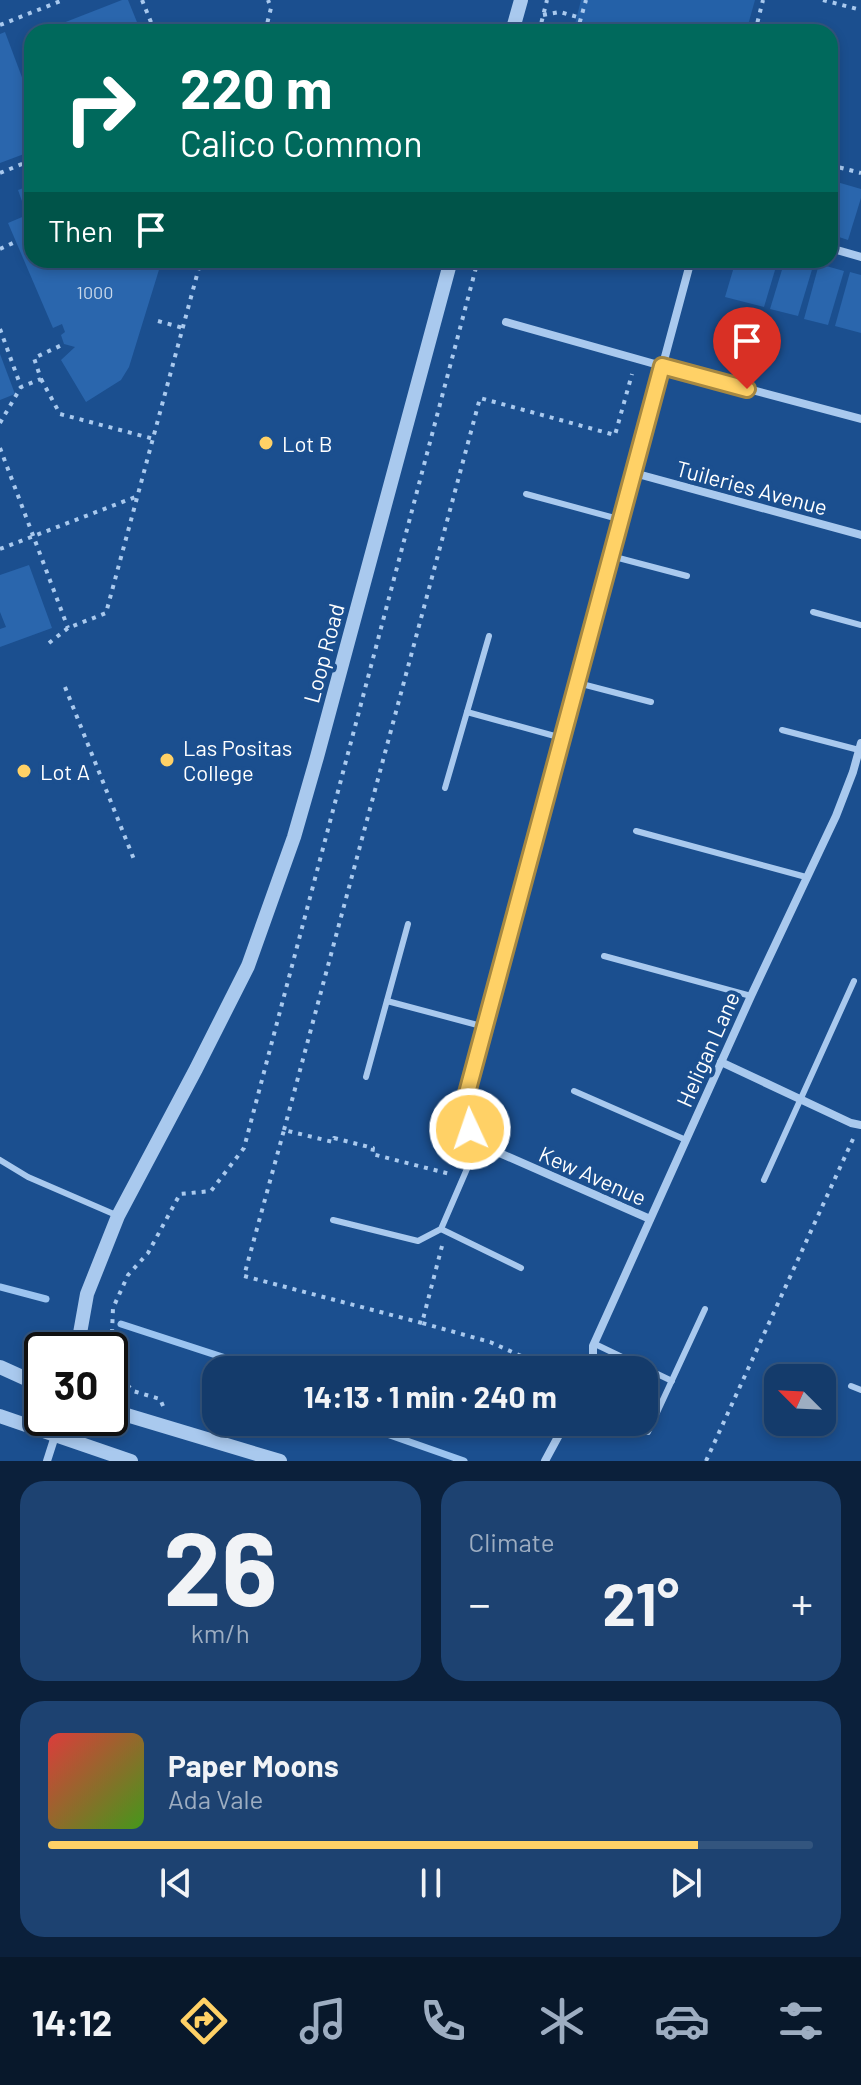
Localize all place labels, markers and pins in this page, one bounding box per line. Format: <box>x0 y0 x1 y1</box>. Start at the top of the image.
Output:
pin <box>713 307 781 389</box>
place label: Lot B <box>282 430 333 456</box>
marker: Lot B <box>257 434 275 452</box>
place label: Las Positas College <box>183 734 292 785</box>
marker: Las Positas College <box>158 751 176 769</box>
place label: Lot A <box>40 758 90 784</box>
marker: Lot A <box>15 762 33 780</box>

